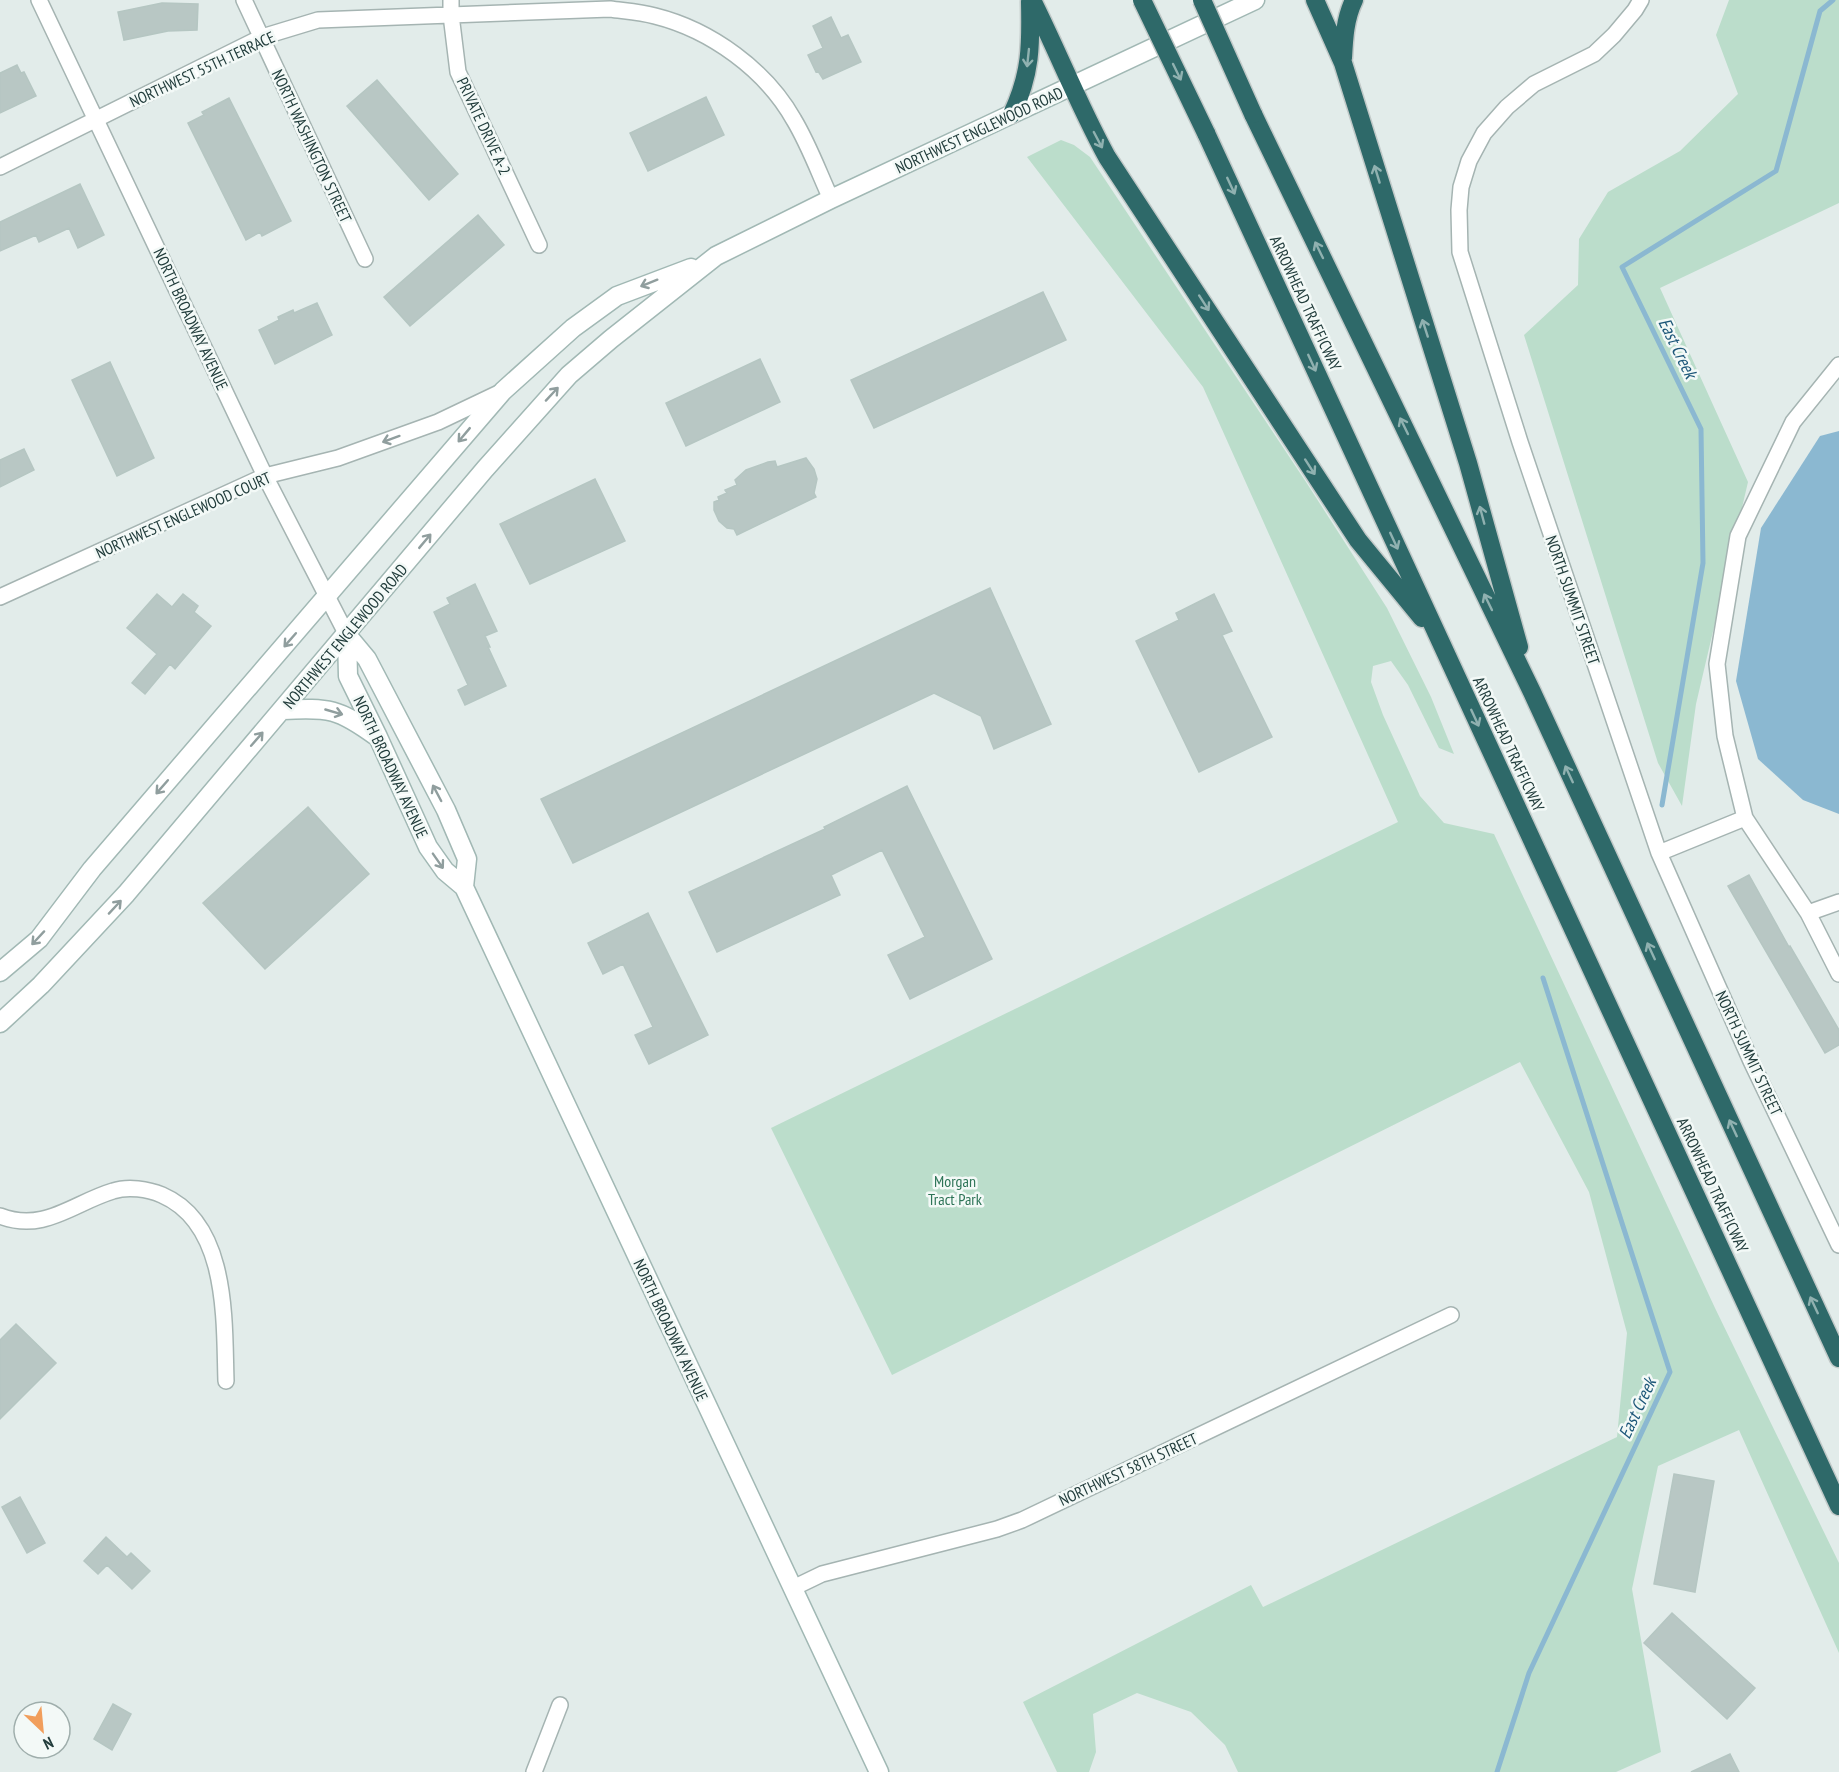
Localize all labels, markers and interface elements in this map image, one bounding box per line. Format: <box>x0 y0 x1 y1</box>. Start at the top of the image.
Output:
street label: NORTHWEST 55TH TERRACE <box>126 26 278 111</box>
one-way arrow <box>1022 48 1033 68</box>
one-way arrow <box>1171 62 1183 80</box>
street label: NORTH WASHINGTON STREET <box>268 66 356 226</box>
street label: PRIVATE DRIVE A-2 <box>453 74 515 178</box>
street label: NORTHWEST ENGLEWOOD ROAD <box>892 82 1066 178</box>
one-way arrow <box>1092 131 1104 148</box>
one-way arrow <box>1371 165 1382 184</box>
one-way arrow <box>1225 177 1237 195</box>
street label: ARROWHEAD TRAFFICWAY <box>1266 232 1346 374</box>
one-way arrow <box>1313 242 1324 260</box>
street label: NORTH BROADWAY AVENUE <box>149 245 233 393</box>
one-way arrow <box>641 278 659 289</box>
one-way arrow <box>1198 294 1210 311</box>
water label: East Creek <box>1654 314 1703 384</box>
one-way arrow <box>1419 319 1430 338</box>
one-way arrow <box>1307 354 1319 372</box>
one-way arrow <box>545 387 559 402</box>
one-way arrow <box>1397 417 1409 435</box>
one-way arrow <box>457 427 471 442</box>
one-way arrow <box>382 434 401 445</box>
one-way arrow <box>1304 458 1317 475</box>
street label: NORTHWEST ENGLEWOOD COURT <box>92 467 274 563</box>
one-way arrow <box>1476 505 1488 524</box>
one-way arrow <box>1388 531 1400 549</box>
one-way arrow <box>418 533 431 549</box>
street label: NORTH SUMMIT STREET <box>1542 533 1604 667</box>
street label: NORTHWEST ENGLEWOOD ROAD <box>279 560 411 712</box>
one-way arrow <box>1482 593 1493 611</box>
one-way arrow <box>283 632 297 647</box>
street label: ARROWHEAD TRAFFICWAY <box>1469 673 1549 815</box>
street label: NORTH BROADWAY AVENUE <box>349 693 433 841</box>
one-way arrow <box>324 707 343 718</box>
one-way arrow <box>1470 708 1482 726</box>
one-way arrow <box>251 731 264 747</box>
one-way arrow <box>1563 765 1575 783</box>
one-way arrow <box>155 779 169 794</box>
one-way arrow <box>431 785 443 803</box>
one-way arrow <box>432 852 444 869</box>
one-way arrow <box>107 900 121 915</box>
one-way arrow <box>31 930 45 945</box>
one-way arrow <box>1645 942 1656 960</box>
street label: NORTH SUMMIT STREET <box>1711 987 1787 1119</box>
street label: ARROWHEAD TRAFFICWAY <box>1673 1114 1753 1256</box>
one-way arrow <box>1726 1119 1738 1137</box>
park label: Morgan Tract Park <box>928 1171 983 1209</box>
street label: NORTH BROADWAY AVENUE <box>629 1256 713 1404</box>
one-way arrow <box>1808 1296 1820 1314</box>
water label: East Creek <box>1613 1372 1662 1442</box>
street label: NORTHWEST 58TH STREET <box>1056 1428 1200 1510</box>
north arrow <box>12 1700 72 1760</box>
text: N <box>40 1733 57 1754</box>

